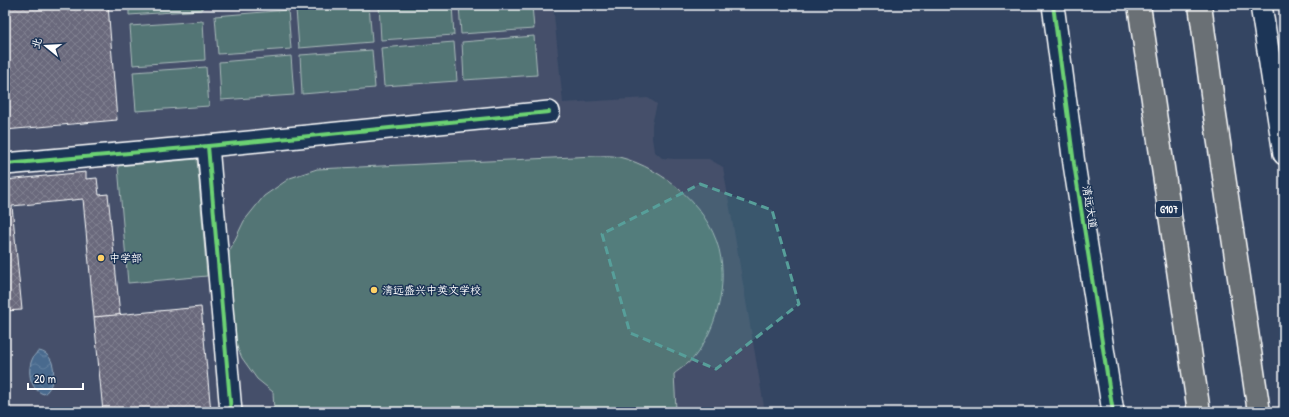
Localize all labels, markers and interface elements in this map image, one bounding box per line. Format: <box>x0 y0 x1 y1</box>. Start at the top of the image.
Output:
north arrow <box>26 26 66 66</box>
text: 北 <box>28 36 45 50</box>
street label: 清远大道 <box>1080 184 1100 230</box>
road number: G107 <box>1156 201 1182 217</box>
place label: 中学部 <box>109 251 142 265</box>
marker: 中学部 <box>96 253 106 263</box>
place label: 清远盛兴中英文学校 <box>382 283 481 297</box>
marker: 清远盛兴中英文学校 <box>369 285 379 295</box>
scale bar <box>28 365 83 391</box>
text: 20 m <box>34 370 56 387</box>

